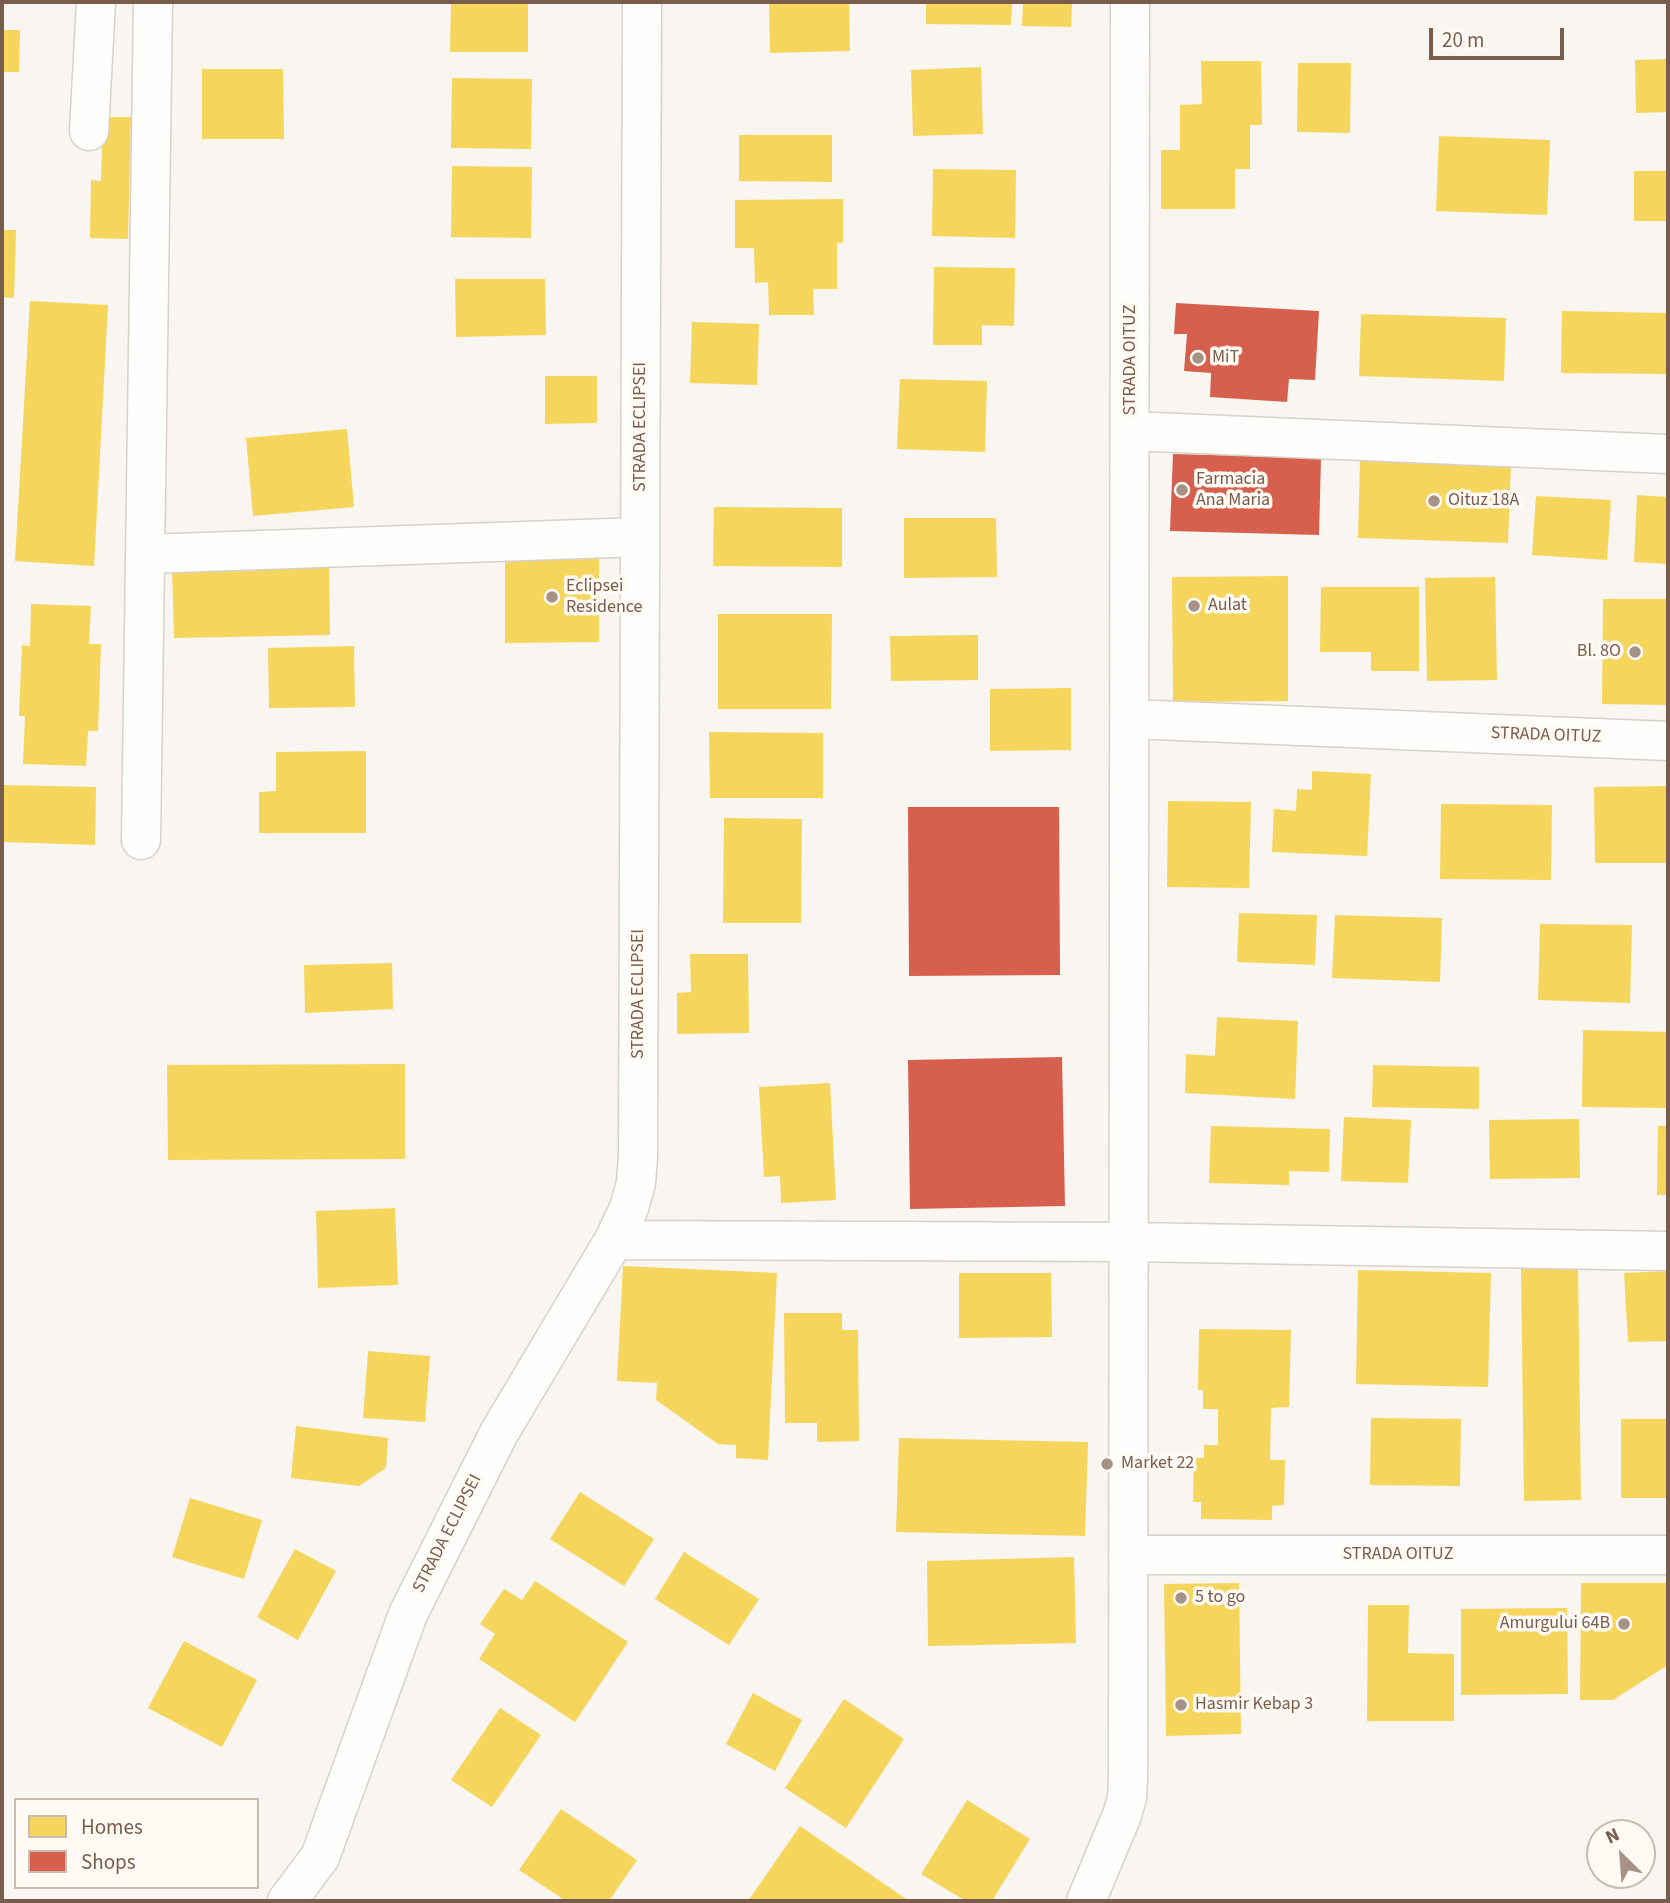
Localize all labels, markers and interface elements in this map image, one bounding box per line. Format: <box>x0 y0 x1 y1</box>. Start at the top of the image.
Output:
scale bar <box>1432 14 1567 58</box>
text: 20 m <box>1442 25 1484 55</box>
street label: STRADA OITUZ <box>1120 305 1142 415</box>
place label: MiT <box>1212 347 1239 369</box>
marker: MiT <box>1190 350 1206 366</box>
street label: STRADA ECLIPSEI <box>630 362 652 492</box>
place label: Farmacia Ana Maria <box>1196 469 1270 512</box>
marker: Farmacia Ana Maria <box>1174 482 1190 498</box>
place label: Oituz 18A <box>1448 490 1519 512</box>
marker: Oituz 18A <box>1426 493 1442 509</box>
place label: Eclipsei Residence <box>566 576 642 618</box>
marker: Eclipsei Residence <box>544 589 560 605</box>
place label: Aulat <box>1208 595 1247 617</box>
marker: Aulat <box>1186 598 1202 614</box>
place label: Bl. 8O <box>1577 641 1621 663</box>
marker: Bl. 8O <box>1627 644 1643 660</box>
street label: STRADA OITUZ <box>1490 723 1602 749</box>
street label: STRADA ECLIPSEI <box>628 929 650 1059</box>
place label: Market 22 <box>1121 1453 1194 1475</box>
marker: Market 22 <box>1099 1456 1115 1472</box>
street label: STRADA ECLIPSEI <box>409 1471 487 1597</box>
street label: STRADA OITUZ <box>1343 1544 1453 1566</box>
place label: 5 to go <box>1195 1587 1245 1609</box>
marker: 5 to go <box>1173 1590 1189 1606</box>
place label: Amurgului 64B <box>1500 1613 1610 1635</box>
marker: Amurgului 64B <box>1616 1616 1632 1632</box>
place label: Hasmir Kebap 3 <box>1195 1694 1313 1716</box>
marker: Hasmir Kebap 3 <box>1173 1697 1189 1713</box>
legend <box>14 1798 259 1889</box>
text: Homes <box>81 1812 143 1842</box>
north arrow <box>1586 1819 1656 1889</box>
text: N <box>1601 1821 1624 1851</box>
text: Shops <box>81 1847 135 1877</box>

